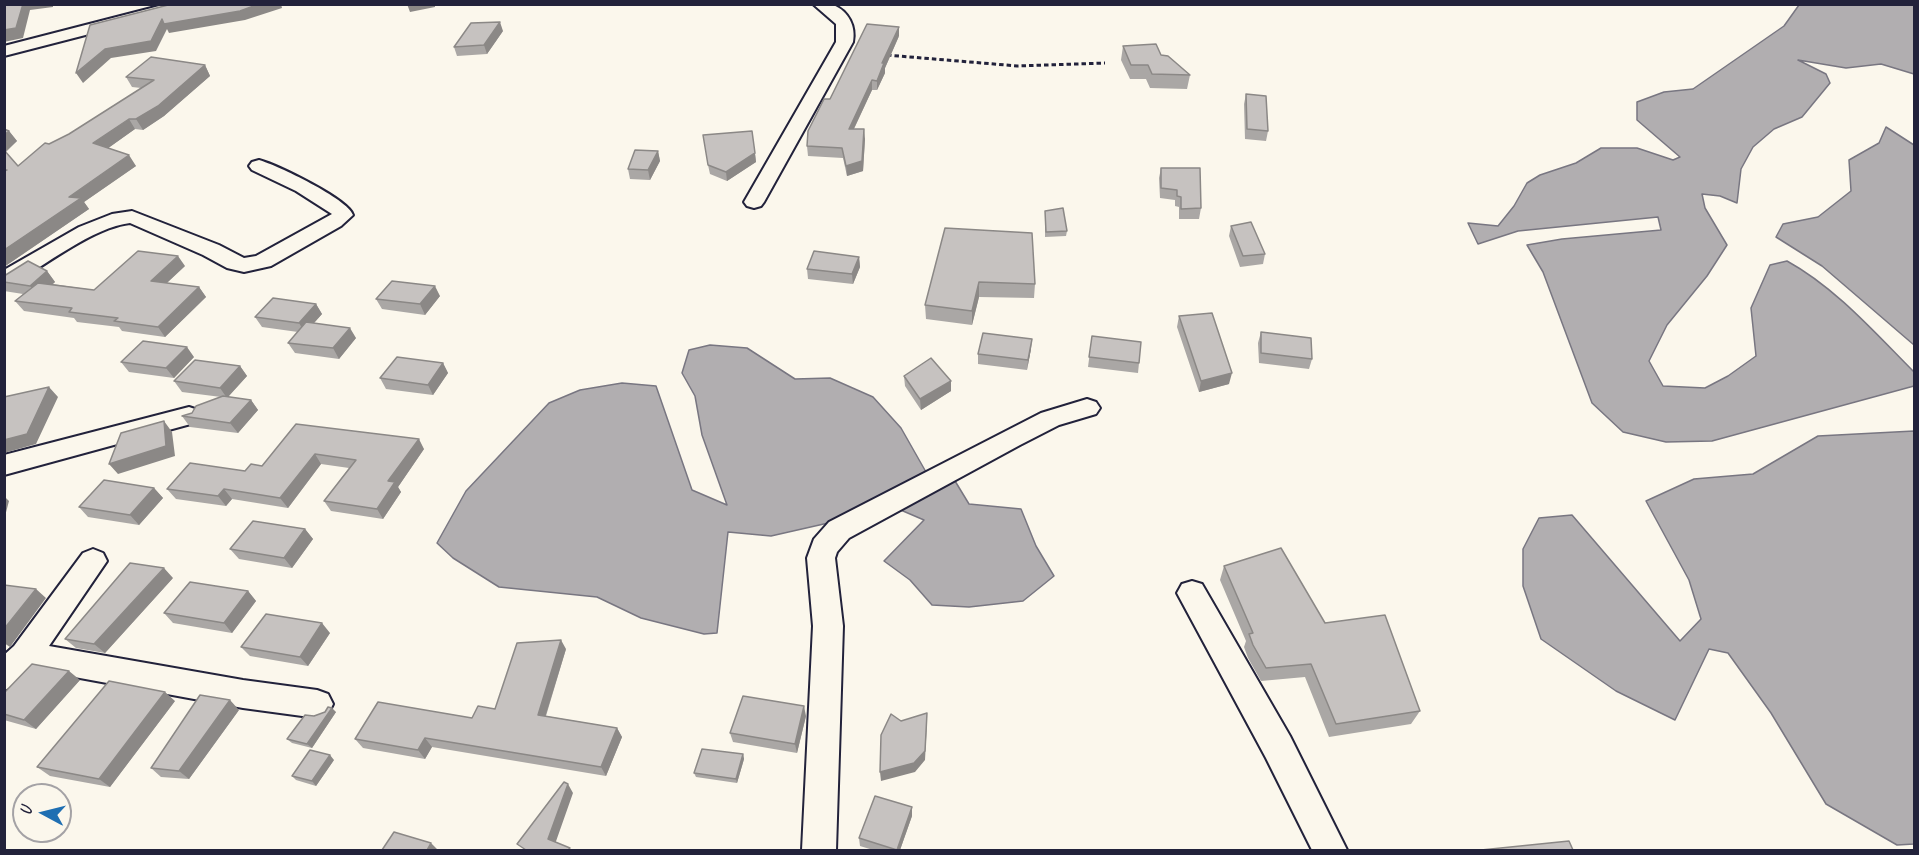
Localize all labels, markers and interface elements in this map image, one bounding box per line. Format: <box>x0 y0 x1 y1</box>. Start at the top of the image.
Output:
north arrow <box>12 783 72 843</box>
text: U <box>16 806 37 816</box>

